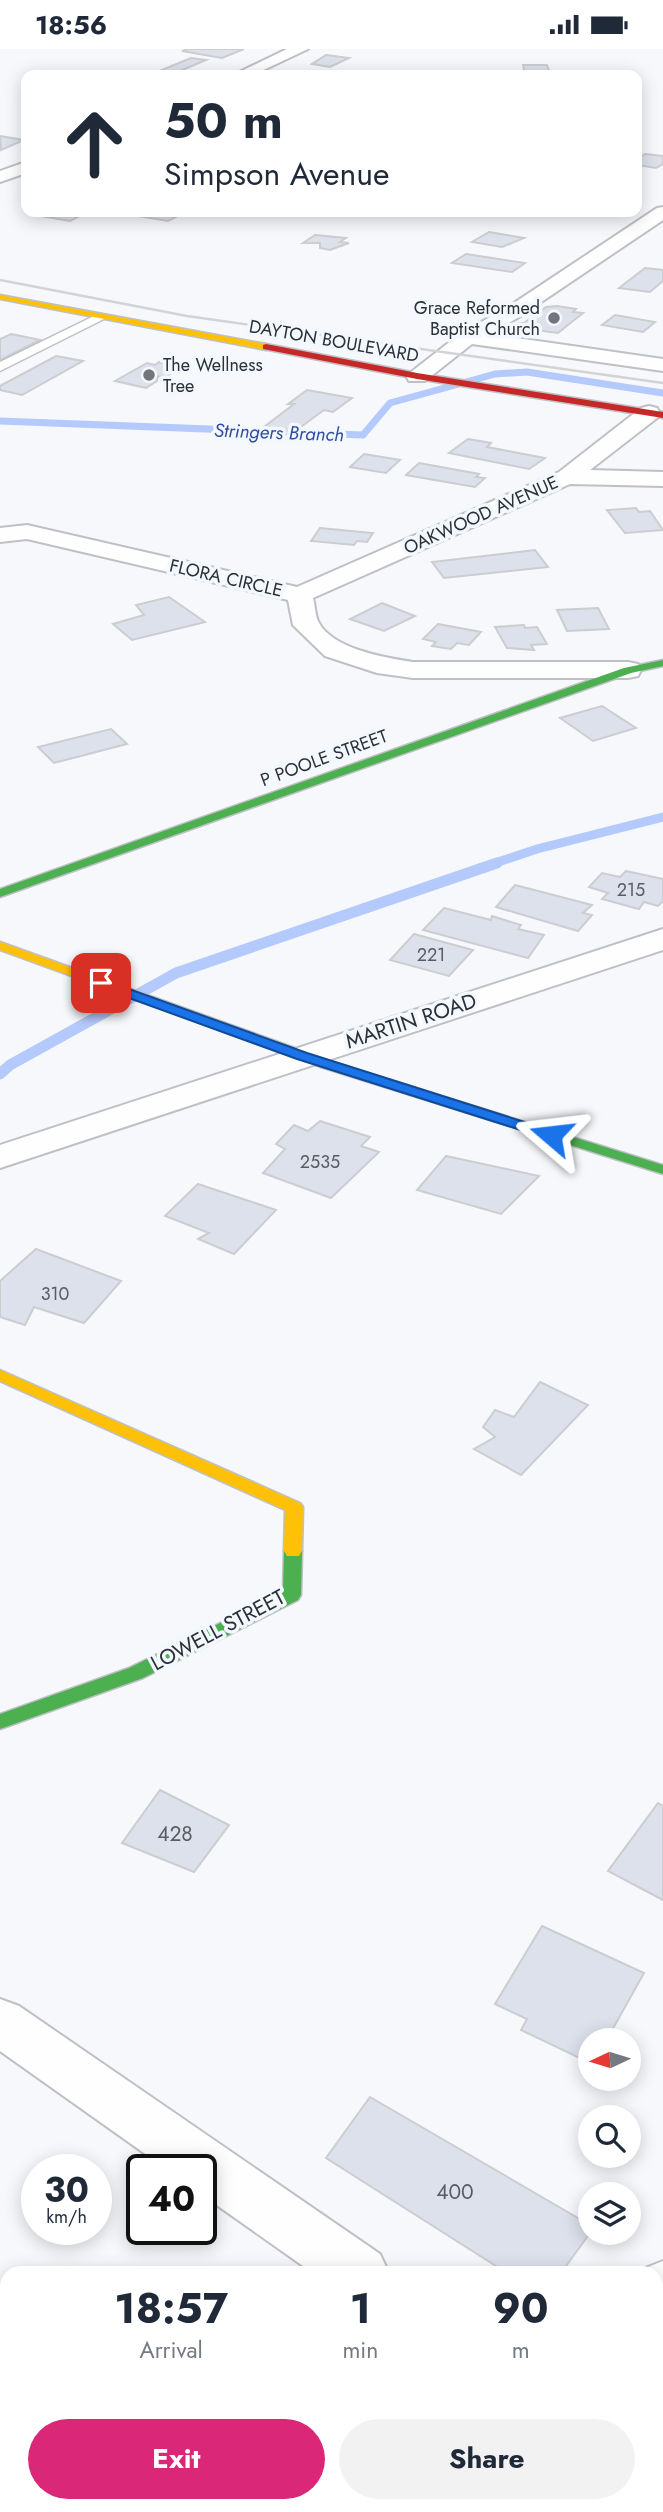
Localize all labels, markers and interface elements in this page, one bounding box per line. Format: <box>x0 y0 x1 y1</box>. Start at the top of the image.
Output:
text: 18:56 <box>35 6 107 44</box>
text: 50 m <box>164 86 283 156</box>
icon: ahead <box>49 98 140 189</box>
text: Simpson Avenue <box>164 151 390 197</box>
place label: Grace Reformed Baptist Church <box>414 295 540 342</box>
marker: Grace Reformed Baptist Church <box>546 310 562 326</box>
street label: DAYTON BOULEVARD <box>247 313 421 369</box>
place label: The Wellness Tree <box>163 352 263 399</box>
marker: The Wellness Tree <box>141 367 157 383</box>
water label: Stringers Branch <box>214 417 344 448</box>
street label: OAKWOOD AVENUE <box>399 469 563 561</box>
street label: FLORA CIRCLE <box>167 552 285 604</box>
street label: P POOLE STREET <box>257 723 392 793</box>
house number: 215 <box>617 877 645 903</box>
house number: 221 <box>417 942 445 968</box>
pin <box>71 953 131 1013</box>
icon: arrive <box>82 964 120 1002</box>
street label: MARTIN ROAD <box>342 986 480 1056</box>
position arrow <box>514 1098 588 1172</box>
house number: 2535 <box>300 1149 340 1175</box>
house number: 310 <box>41 1281 70 1307</box>
street label: LOWELL STREET <box>146 1582 291 1678</box>
house number: 428 <box>157 1819 193 1849</box>
north arrow <box>578 2028 640 2091</box>
map controls <box>578 2028 641 2245</box>
button: search <box>578 2105 641 2168</box>
speed limit sign: 40 <box>126 2154 217 2245</box>
text: 30 <box>44 2165 89 2215</box>
house number: 400 <box>436 2177 474 2207</box>
button: layers <box>578 2182 641 2245</box>
text: km/h <box>46 2204 87 2230</box>
text: 18:57 <box>114 2278 228 2339</box>
text: 1 <box>350 2278 371 2339</box>
text: 90 <box>493 2278 549 2339</box>
text: Arrival <box>139 2333 203 2367</box>
text: min <box>342 2333 378 2367</box>
text: m <box>512 2333 530 2367</box>
button: Exit <box>28 2419 325 2499</box>
button: Share <box>339 2419 635 2499</box>

